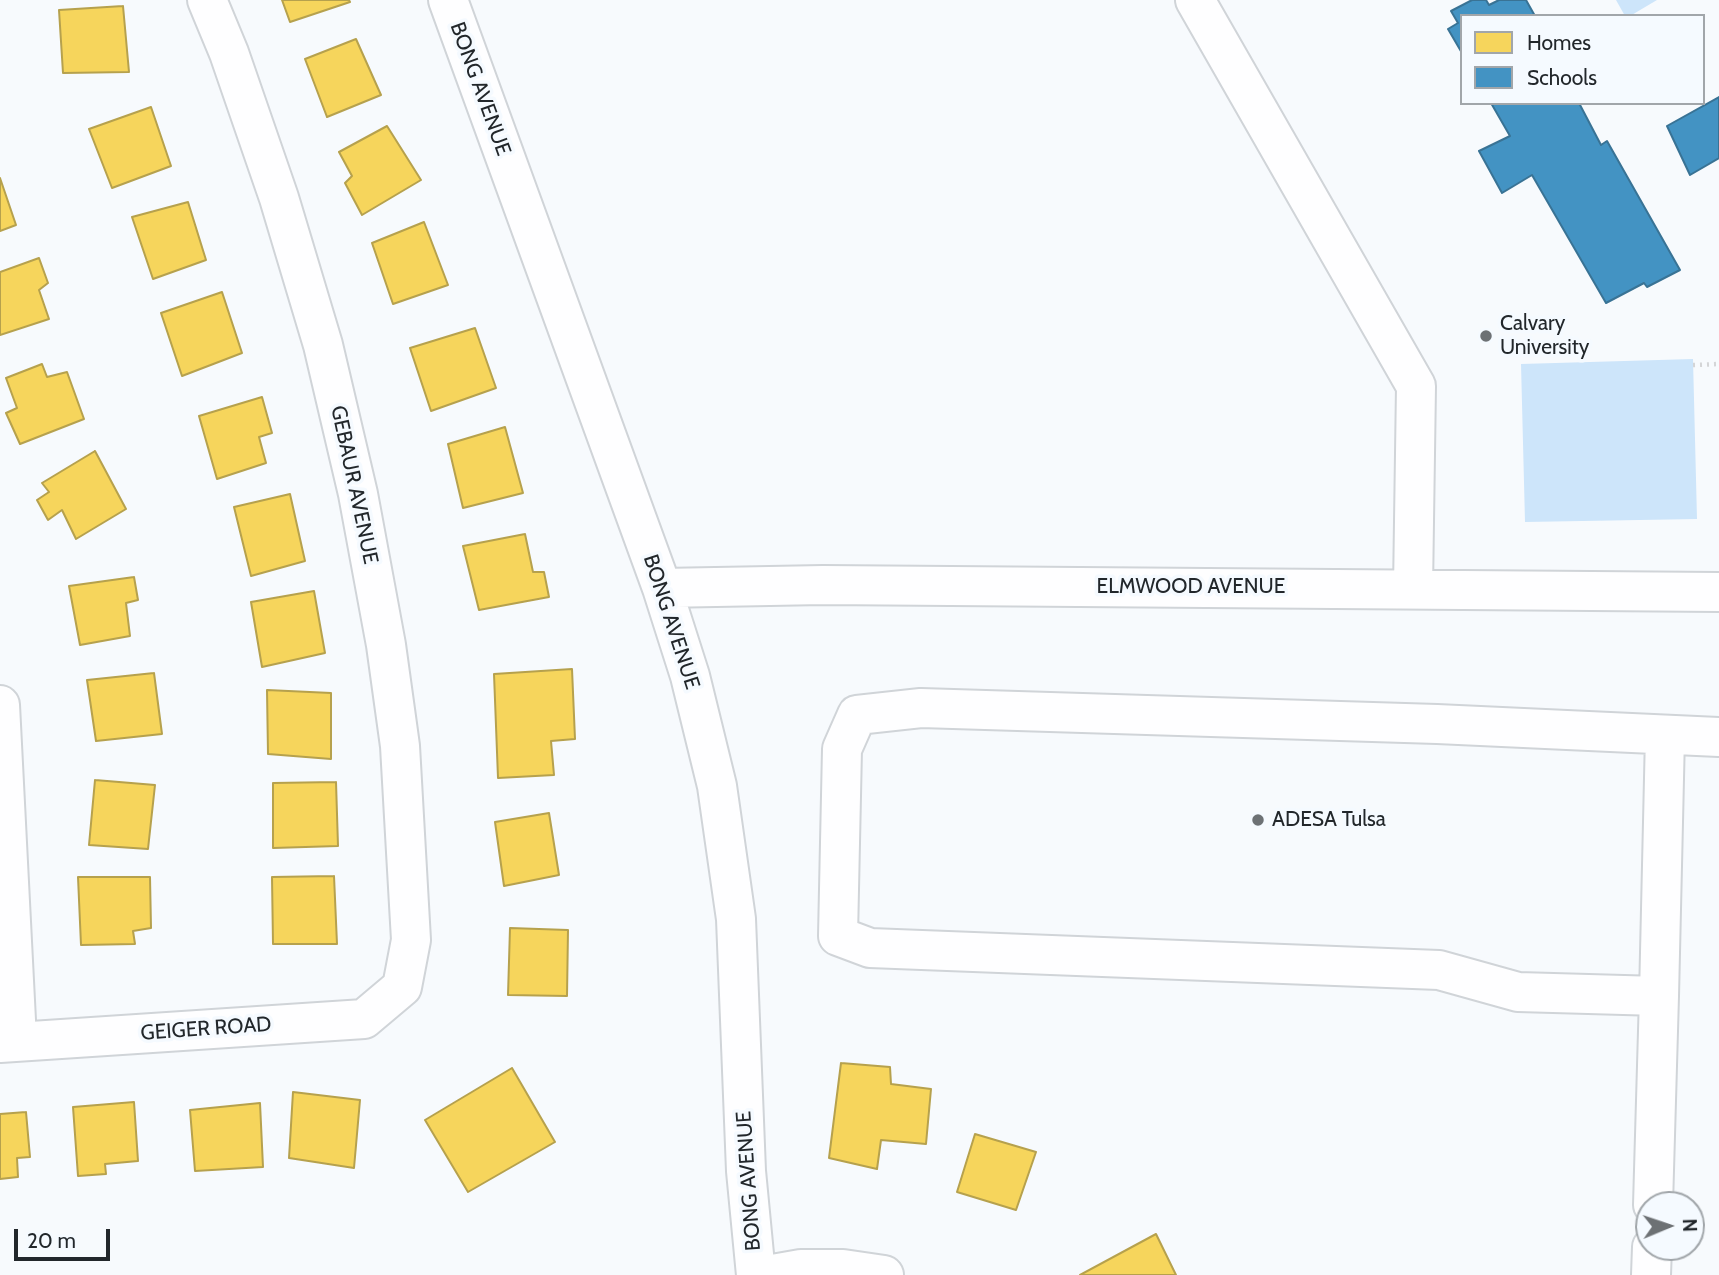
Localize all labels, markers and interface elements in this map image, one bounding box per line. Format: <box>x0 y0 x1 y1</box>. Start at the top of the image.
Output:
legend <box>1460 14 1705 105</box>
street label: BONG AVENUE <box>444 19 516 159</box>
text: Homes <box>1527 30 1591 55</box>
text: Schools <box>1527 65 1597 90</box>
place label: Calvary University <box>1500 311 1589 361</box>
marker: Calvary University <box>1478 328 1494 344</box>
street label: GEBAUR AVENUE <box>325 403 383 567</box>
street label: BONG AVENUE <box>637 551 705 693</box>
street label: ELMWOOD AVENUE <box>1097 574 1285 600</box>
place label: ADESA Tulsa <box>1272 807 1386 833</box>
marker: ADESA Tulsa <box>1250 812 1266 828</box>
street label: GEIGER ROAD <box>140 1012 272 1046</box>
street label: BONG AVENUE <box>732 1110 766 1252</box>
north arrow <box>1635 1191 1705 1261</box>
scale bar <box>18 1216 114 1260</box>
text: N <box>1678 1218 1701 1232</box>
text: 20 m <box>27 1228 76 1253</box>

